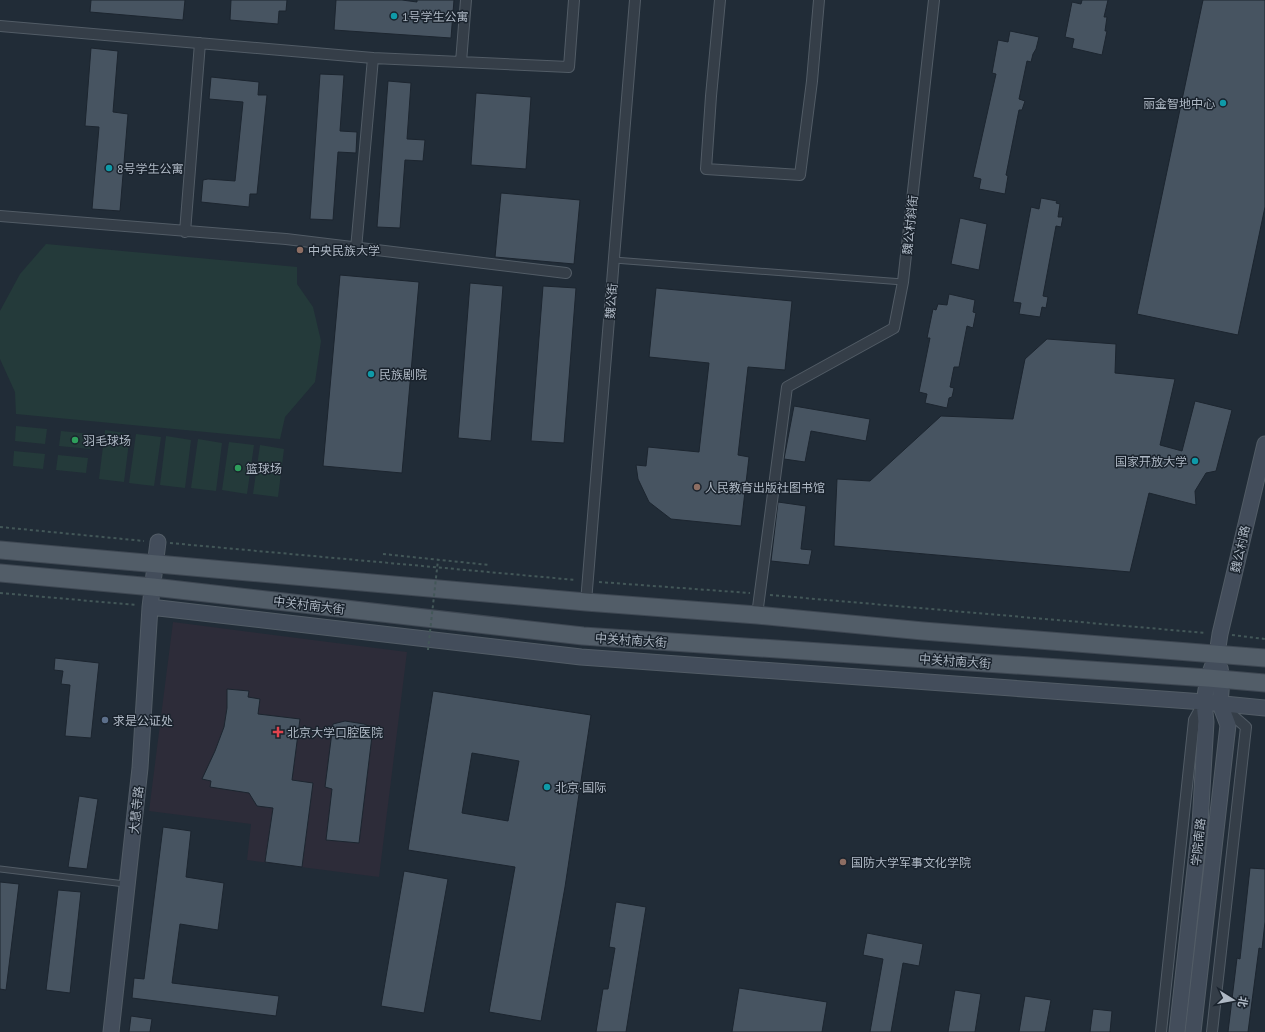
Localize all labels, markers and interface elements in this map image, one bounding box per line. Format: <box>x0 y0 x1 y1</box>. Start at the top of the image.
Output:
place label: 1号学生公寓 <box>402 9 469 24</box>
marker: 1号学生公寓 <box>389 11 399 21</box>
place label: 丽金智地中心 <box>1143 96 1215 111</box>
marker: 丽金智地中心 <box>1218 98 1228 108</box>
place label: 8号学生公寓 <box>117 161 184 176</box>
marker: 8号学生公寓 <box>104 163 114 173</box>
street label: 魏公村斜街 <box>899 194 921 256</box>
place label: 中央民族大学 <box>308 243 380 258</box>
marker: 中央民族大学 <box>295 245 305 255</box>
street label: 魏公街 <box>602 282 620 320</box>
place label: 民族剧院 <box>379 367 427 382</box>
marker: 民族剧院 <box>366 369 376 379</box>
place label: 羽毛球场 <box>83 433 131 448</box>
marker: 羽毛球场 <box>70 435 80 445</box>
place label: 国家开放大学 <box>1115 454 1187 469</box>
marker: 国家开放大学 <box>1190 456 1200 466</box>
place label: 篮球场 <box>246 461 282 476</box>
marker: 篮球场 <box>233 463 243 473</box>
place label: 人民教育出版社图书馆 <box>705 480 825 495</box>
marker: 人民教育出版社图书馆 <box>692 482 702 492</box>
street label: 魏公村路 <box>1227 524 1253 574</box>
street label: 中关村南大街 <box>272 593 346 617</box>
street label: 中关村南大街 <box>595 630 667 650</box>
street label: 中关村南大街 <box>919 651 991 671</box>
place label: 求是公证处 <box>113 713 173 728</box>
marker: 求是公证处 <box>100 715 110 725</box>
place label: 北京大学口腔医院 <box>287 725 383 740</box>
marker: 北京大学口腔医院 <box>272 726 284 738</box>
place label: 北京·国际 <box>555 780 606 795</box>
marker: 北京·国际 <box>542 782 552 792</box>
street label: 大慧寺路 <box>126 785 146 835</box>
street label: 学院南路 <box>1188 817 1208 867</box>
place label: 国防大学军事文化学院 <box>851 855 971 870</box>
marker: 国防大学军事文化学院 <box>838 857 848 867</box>
north arrow <box>1213 980 1253 1020</box>
text: 北 <box>1235 995 1251 1009</box>

